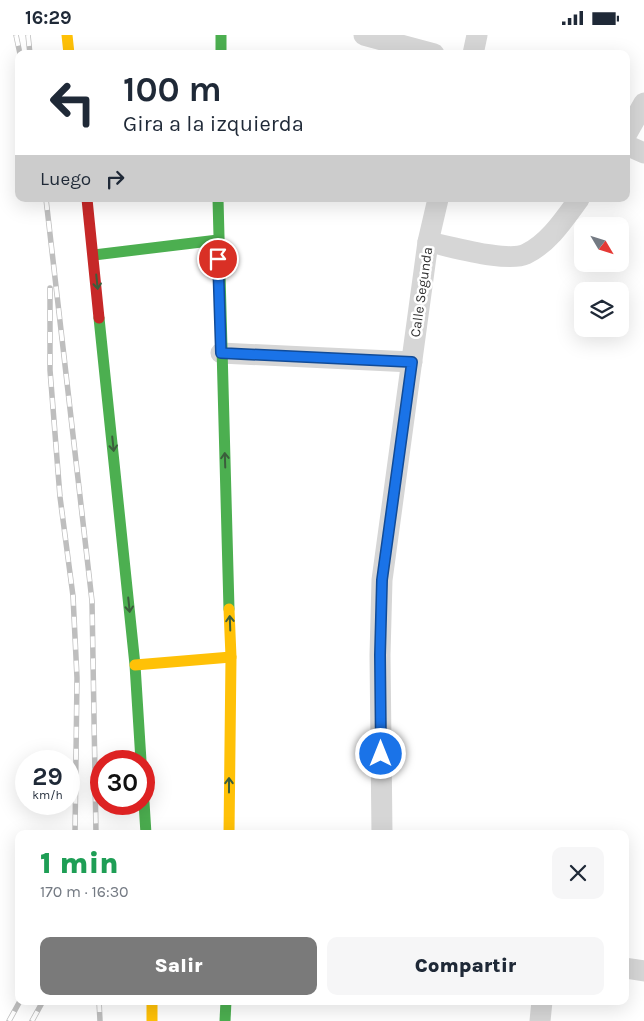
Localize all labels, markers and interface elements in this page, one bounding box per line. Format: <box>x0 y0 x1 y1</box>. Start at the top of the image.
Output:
text: 16:29 <box>25 7 72 29</box>
text: 100 m <box>123 69 222 110</box>
icon: left <box>40 70 105 135</box>
text: Gira a la izquierda <box>123 111 304 137</box>
icon: right <box>101 165 129 193</box>
text: Luego <box>40 168 91 190</box>
north arrow <box>574 217 629 273</box>
map controls <box>574 217 629 337</box>
pin <box>197 238 239 280</box>
icon: arrive <box>204 245 232 273</box>
street label: Calle Segunda <box>407 246 436 338</box>
one-way arrow <box>92 274 102 290</box>
button: layers <box>574 282 629 337</box>
one-way arrow <box>108 435 118 451</box>
one-way arrow <box>220 452 230 468</box>
one-way arrow <box>124 597 134 613</box>
one-way arrow <box>225 615 235 631</box>
position arrow <box>354 727 406 779</box>
speed limit sign: 30 <box>90 750 155 815</box>
text: 29 <box>32 762 63 791</box>
one-way arrow <box>224 777 234 794</box>
text: km/h <box>32 788 63 802</box>
text: 1 min <box>40 845 119 881</box>
button: close <box>552 847 604 899</box>
text: 170 m · 16:30 <box>40 882 129 901</box>
button: Salir <box>40 937 317 995</box>
button: Compartir <box>327 937 604 995</box>

